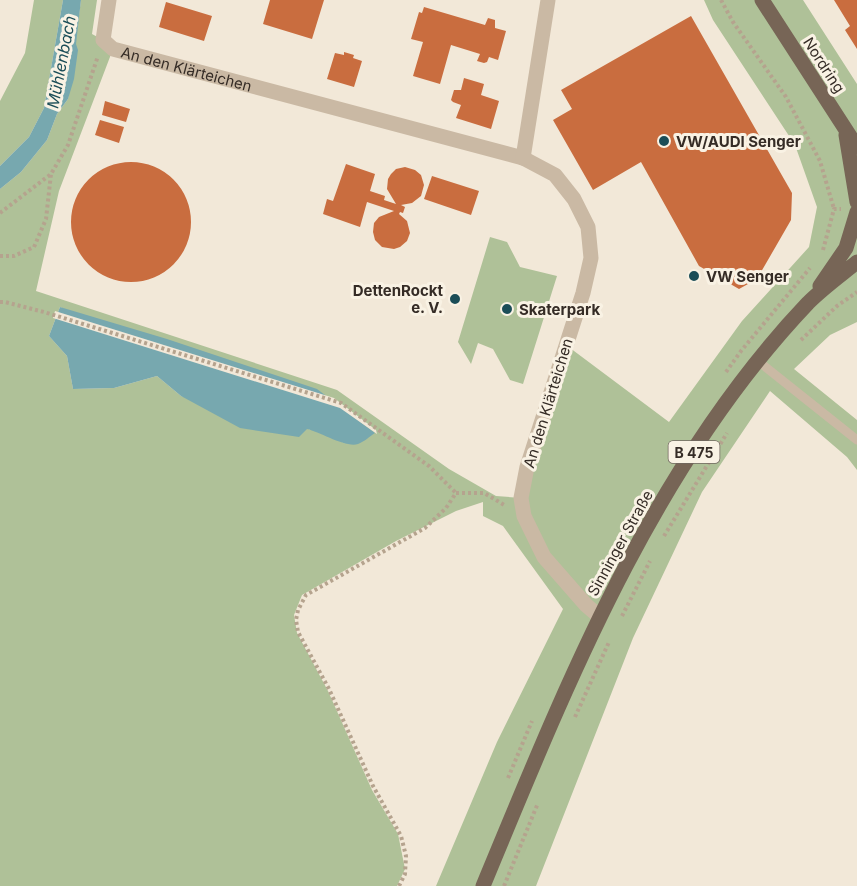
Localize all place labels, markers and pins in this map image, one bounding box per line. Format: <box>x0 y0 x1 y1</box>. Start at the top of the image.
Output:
place label: VW/AUDI Senger <box>676 132 801 151</box>
marker: VW/AUDI Senger <box>657 134 671 148</box>
place label: VW Senger <box>706 267 789 286</box>
marker: VW Senger <box>687 269 701 283</box>
place label: DettenRockt e. V. <box>353 281 443 317</box>
marker: DettenRockt e. V. <box>448 292 462 306</box>
place label: Skaterpark <box>519 300 600 319</box>
marker: Skaterpark <box>500 302 514 316</box>

